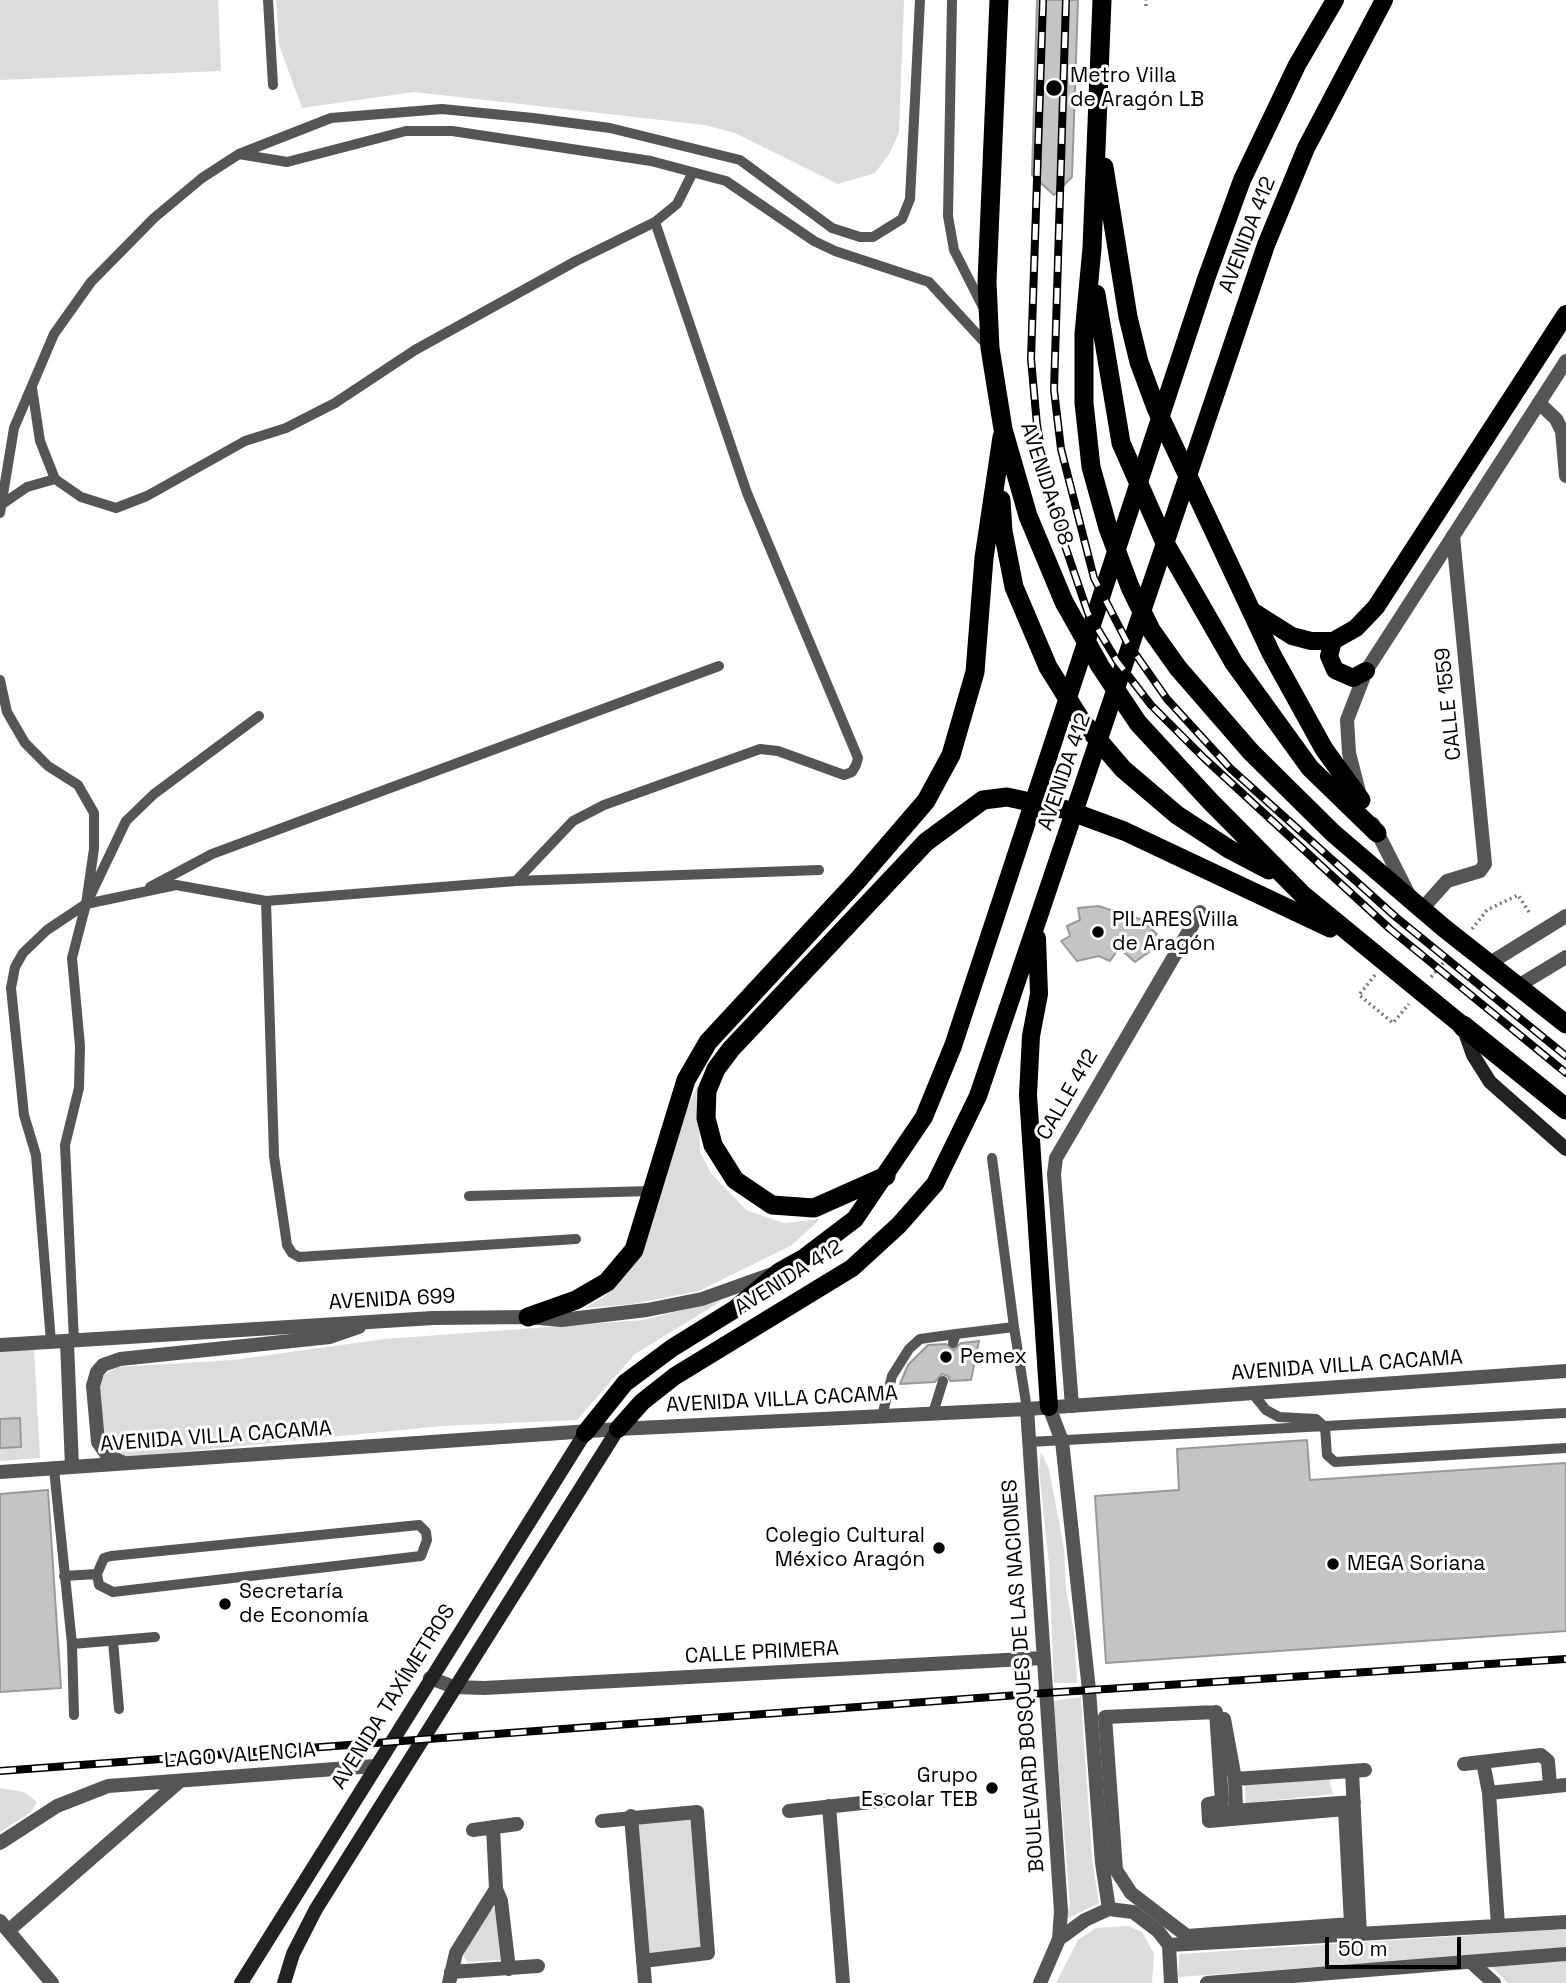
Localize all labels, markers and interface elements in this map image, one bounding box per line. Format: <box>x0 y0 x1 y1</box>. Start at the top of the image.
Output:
place label: Metro Villa de Aragón LB <box>1070 63 1204 113</box>
marker: Metro Villa de Aragón LB <box>1044 78 1064 98</box>
street label: AVENIDA 412 <box>1214 173 1282 297</box>
street label: AVENIDA 608 <box>1014 419 1078 549</box>
street label: CALLE 1559 <box>1431 646 1467 762</box>
street label: AVENIDA 412 <box>1033 710 1097 834</box>
place label: PILARES Villa de Aragón <box>1112 907 1238 957</box>
marker: PILARES Villa de Aragón <box>1090 924 1106 940</box>
street label: CALLE 412 <box>1032 1045 1104 1145</box>
street label: AVENIDA 412 <box>730 1235 848 1321</box>
street label: AVENIDA 699 <box>328 1284 456 1316</box>
place label: Pemex <box>960 1344 1027 1370</box>
street label: AVENIDA VILLA CACAMA <box>1230 1345 1464 1387</box>
marker: Pemex <box>938 1349 954 1365</box>
street label: AVENIDA VILLA CACAMA <box>665 1381 899 1419</box>
street label: AVENIDA VILLA CACAMA <box>99 1416 333 1458</box>
street label: BOULEVARD BOSQUES DE LAS NACIONES <box>998 1479 1050 1873</box>
place label: Colegio Cultural México Aragón <box>765 1523 925 1573</box>
marker: Colegio Cultural México Aragón <box>931 1540 947 1556</box>
place label: MEGA Soriana <box>1347 1551 1485 1577</box>
marker: MEGA Soriana <box>1325 1556 1341 1572</box>
place label: Secretaría de Economía <box>239 1579 369 1629</box>
marker: Secretaría de Economía <box>217 1596 233 1612</box>
street label: AVENIDA TAXÍMETROS <box>327 1600 461 1794</box>
street label: CALLE PRIMERA <box>684 1636 840 1670</box>
street label: LAGO VALENCIA <box>163 1738 317 1774</box>
place label: Grupo Escolar TEB <box>861 1763 978 1813</box>
marker: Grupo Escolar TEB <box>984 1780 1000 1796</box>
scale bar <box>1328 1924 1464 1968</box>
text: 50 m <box>1338 1935 1388 1962</box>

